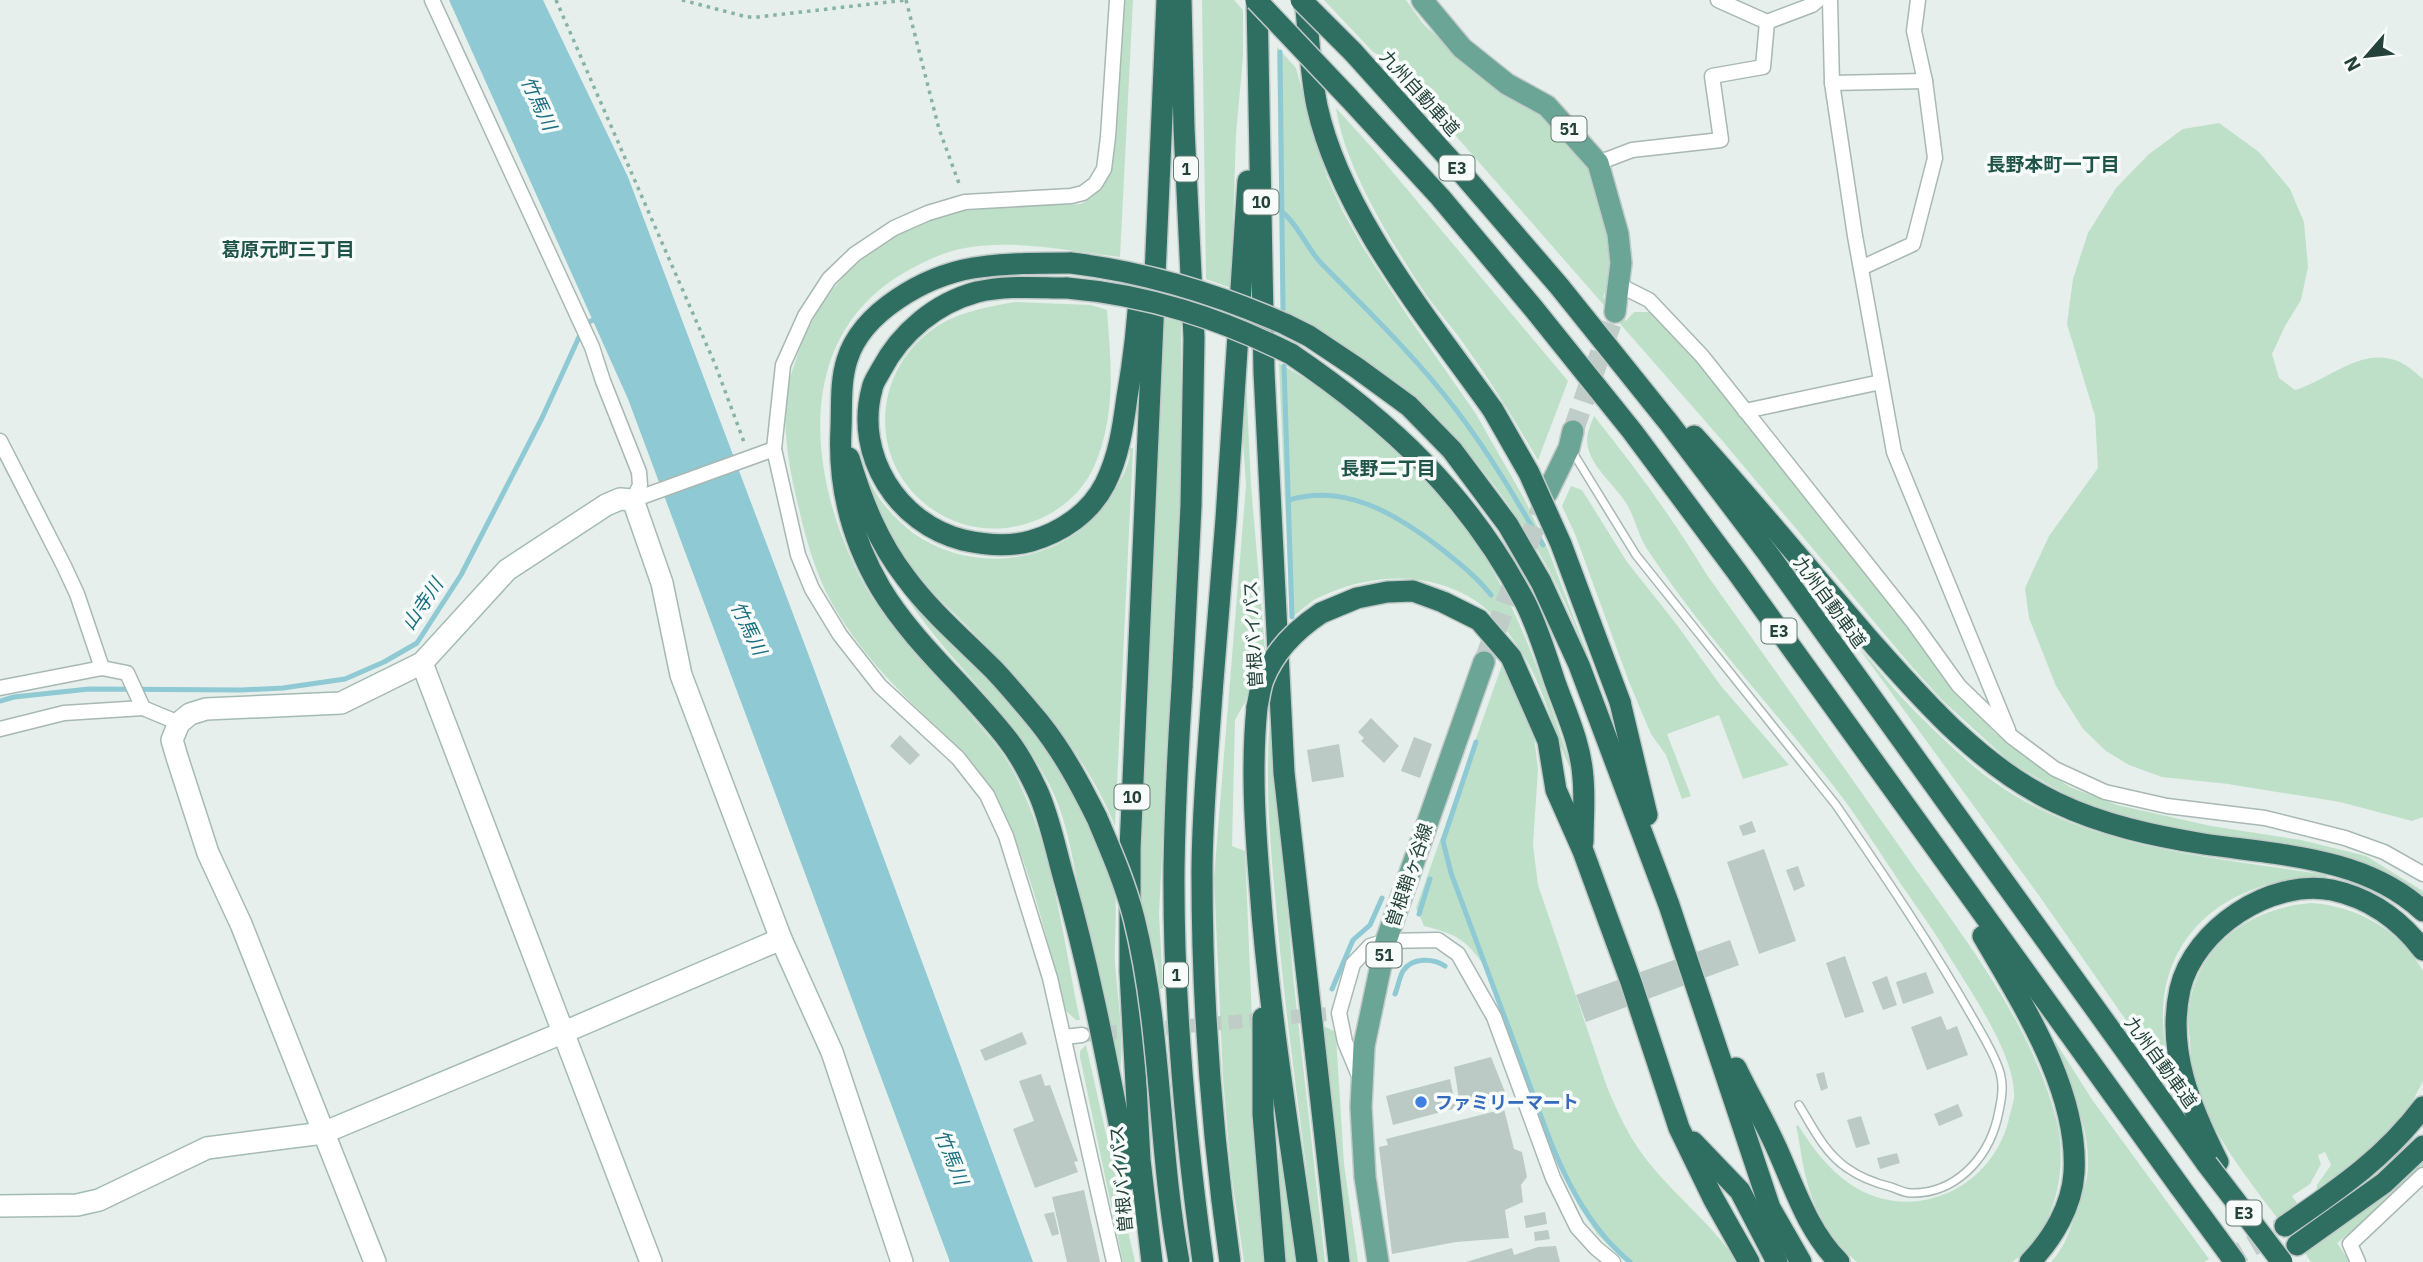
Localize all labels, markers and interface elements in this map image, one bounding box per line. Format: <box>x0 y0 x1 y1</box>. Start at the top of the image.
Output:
north arrow <box>2332 21 2402 91</box>
street label: 九州自動車道 <box>1375 45 1465 141</box>
text: N <box>2338 52 2366 76</box>
water label: 竹馬川 <box>516 72 563 136</box>
road number: 51 <box>1552 116 1586 141</box>
district label: 長野本町一丁目 <box>1986 152 2120 176</box>
road number: 1 <box>1174 156 1198 182</box>
road number: E3 <box>1440 156 1474 180</box>
road number: 10 <box>1244 190 1278 214</box>
district label: 葛原元町三丁目 <box>221 237 355 261</box>
district label: 長野二丁目 <box>1340 456 1436 480</box>
street label: 九州自動車道 <box>1789 552 1871 652</box>
water label: 山寺川 <box>396 572 449 634</box>
street label: 曽根バイパス <box>1239 580 1267 688</box>
water label: 竹馬川 <box>726 597 773 661</box>
road number: E3 <box>1762 618 1796 644</box>
road number: 10 <box>1114 784 1150 810</box>
street label: 曽根鞘ヶ谷線 <box>1381 820 1437 930</box>
road number: 51 <box>1366 942 1402 967</box>
road number: 1 <box>1164 962 1188 987</box>
street label: 九州自動車道 <box>2120 1012 2202 1112</box>
place label: ファミリーマート <box>1435 1091 1579 1114</box>
marker: ファミリーマート <box>1413 1094 1429 1110</box>
street label: 曽根バイパス <box>1105 1124 1137 1234</box>
water label: 竹馬川 <box>930 1126 975 1190</box>
road number: E3 <box>2226 1200 2262 1226</box>

